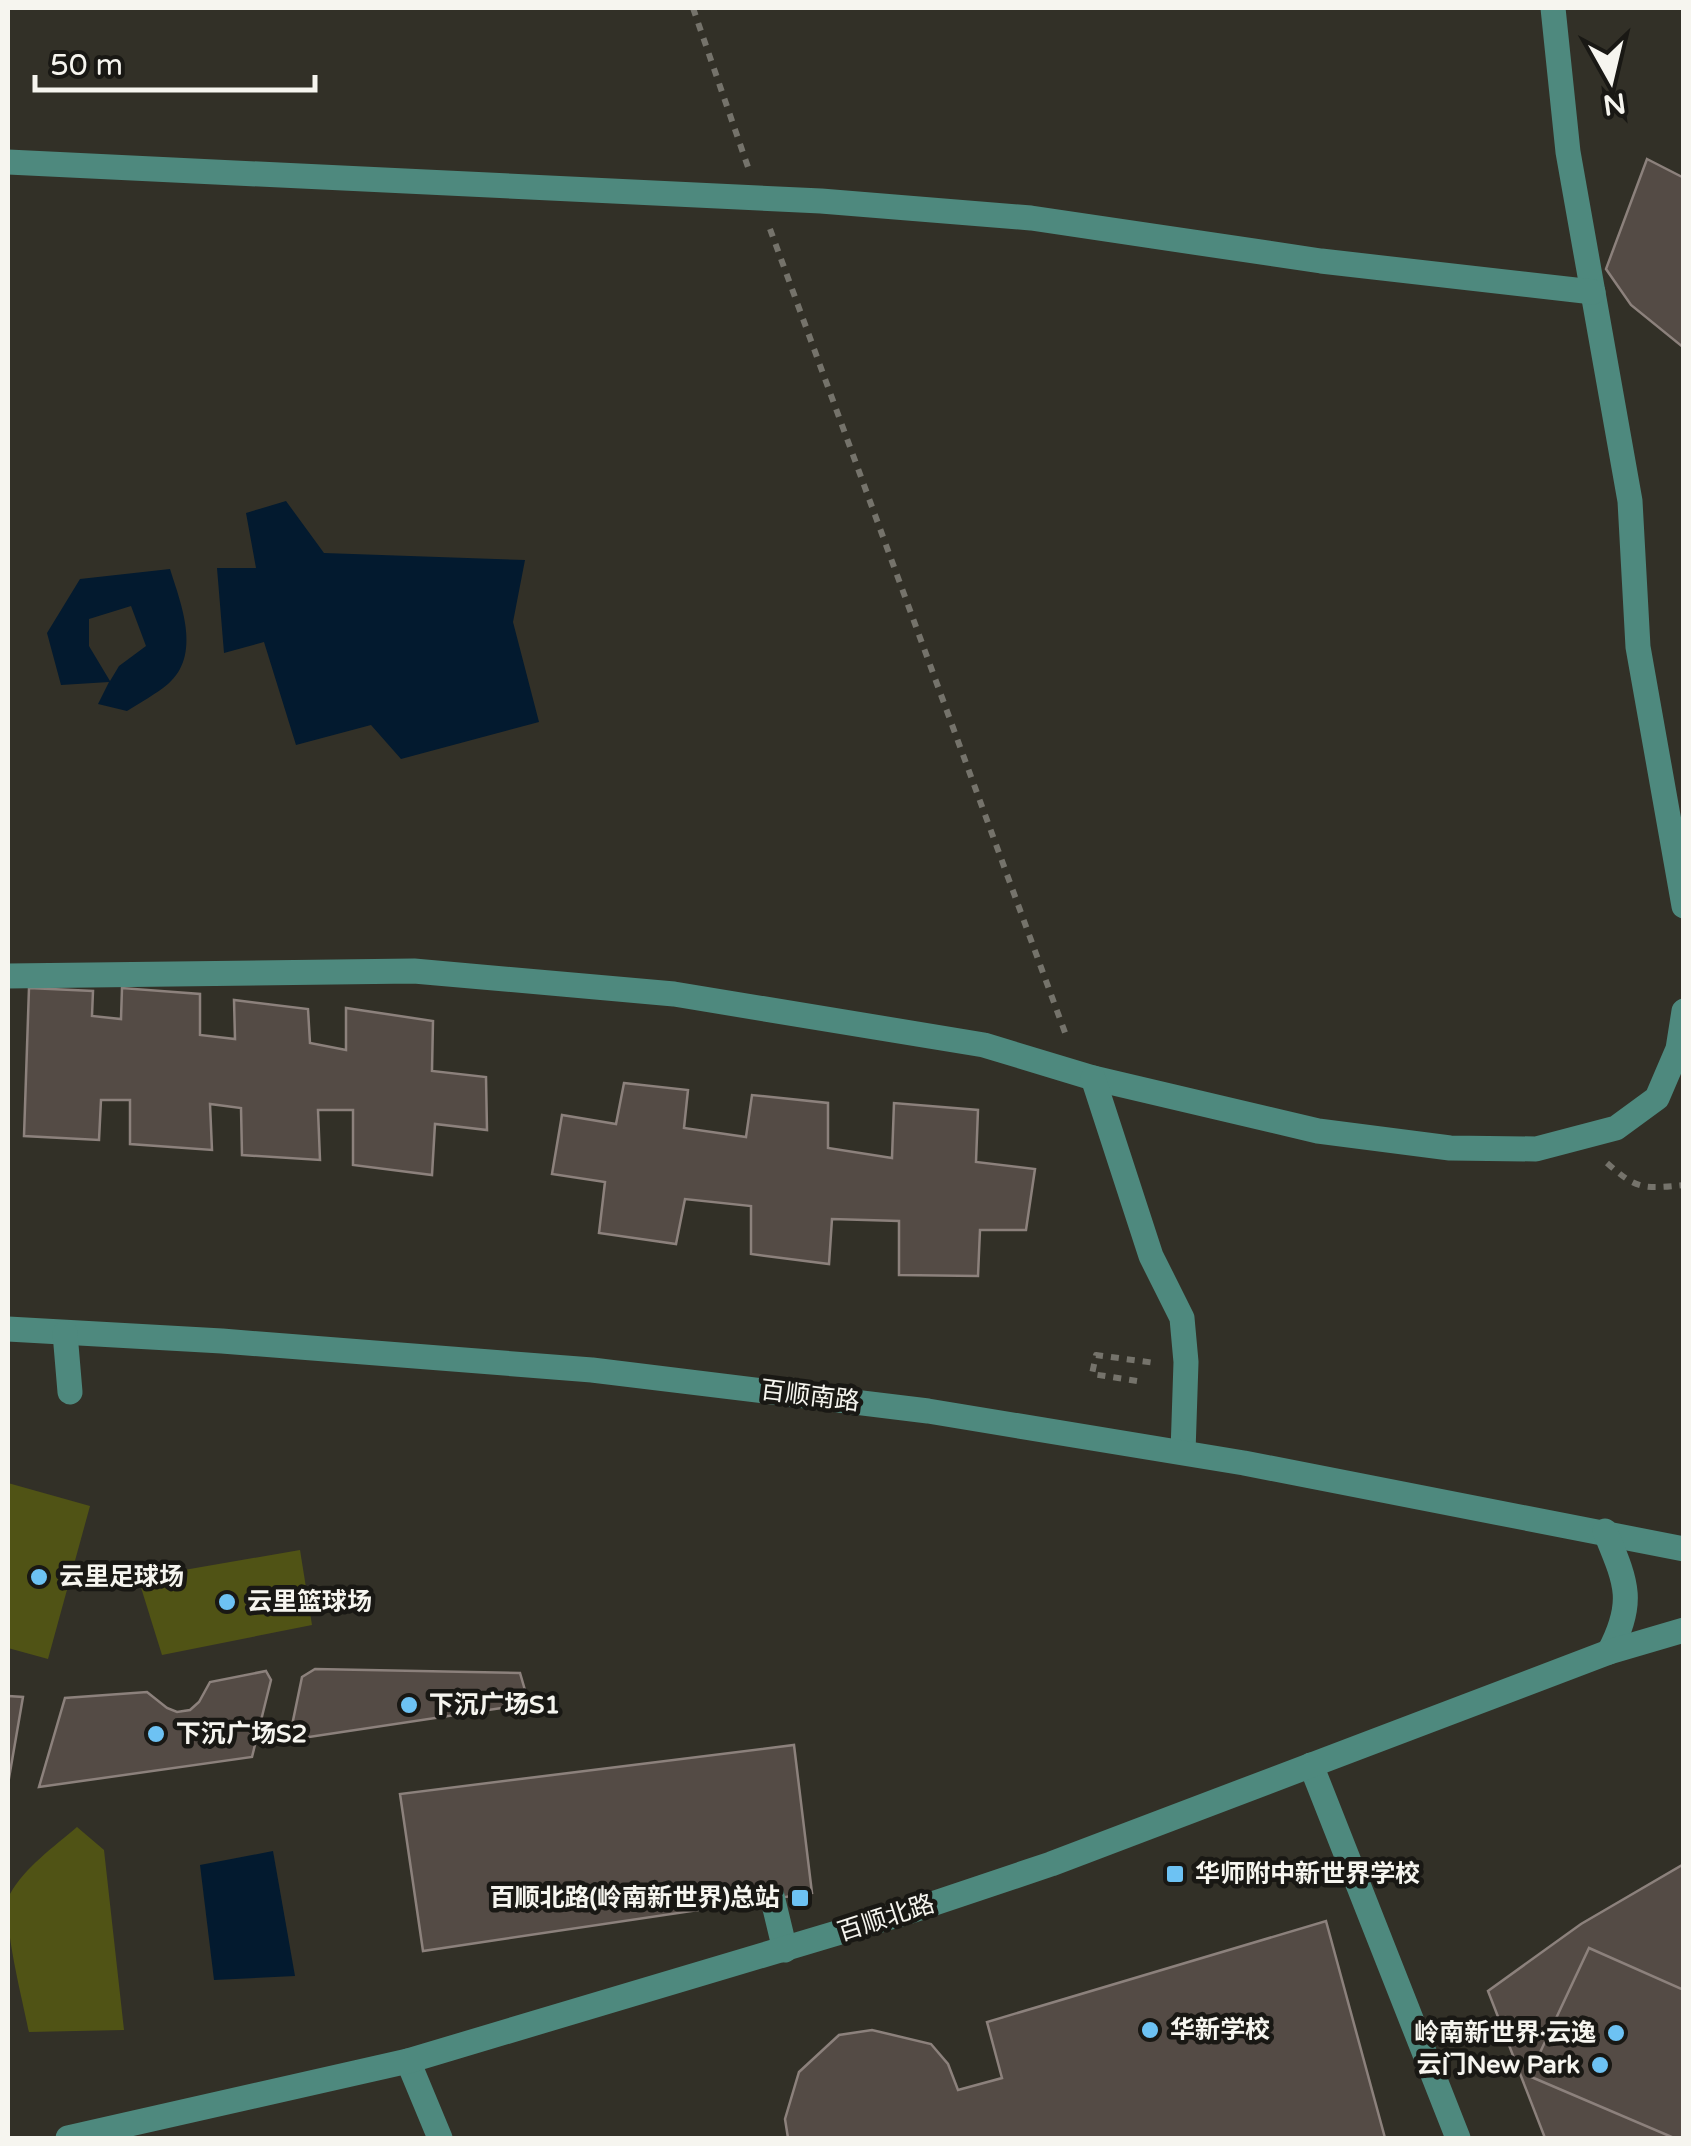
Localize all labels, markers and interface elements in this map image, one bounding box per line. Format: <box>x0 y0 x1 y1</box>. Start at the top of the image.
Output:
scale bar <box>35 30 315 92</box>
north arrow <box>1561 30 1661 130</box>
text: 50 m <box>50 47 123 84</box>
text: N <box>1601 85 1628 122</box>
street label: 百顺南路 <box>759 1375 861 1417</box>
place label: 云里足球场 <box>59 1562 184 1592</box>
marker: 云里足球场 <box>28 1566 50 1588</box>
place label: 云里篮球场 <box>247 1587 372 1617</box>
marker: 云里篮球场 <box>216 1591 238 1613</box>
place label: 下沉广场S1 <box>429 1690 560 1720</box>
marker: 下沉广场S1 <box>398 1694 420 1716</box>
place label: 下沉广场S2 <box>176 1719 307 1749</box>
marker: 下沉广场S2 <box>145 1723 167 1745</box>
place label: 华师附中新世界学校 <box>1195 1859 1420 1889</box>
marker: 华师附中新世界学校 <box>1164 1863 1186 1885</box>
place label: 百顺北路(岭南新世界)总站 <box>489 1883 780 1913</box>
marker: 百顺北路(岭南新世界)总站 <box>789 1887 811 1909</box>
street label: 百顺北路 <box>834 1888 938 1948</box>
place label: 华新学校 <box>1170 2015 1270 2045</box>
place label: 岭南新世界·云逸 <box>1414 2018 1596 2048</box>
marker: 华新学校 <box>1139 2019 1161 2041</box>
marker: 岭南新世界·云逸 <box>1605 2022 1627 2044</box>
place label: 云门New Park <box>1417 2050 1580 2080</box>
marker: 云门New Park <box>1589 2054 1611 2076</box>

